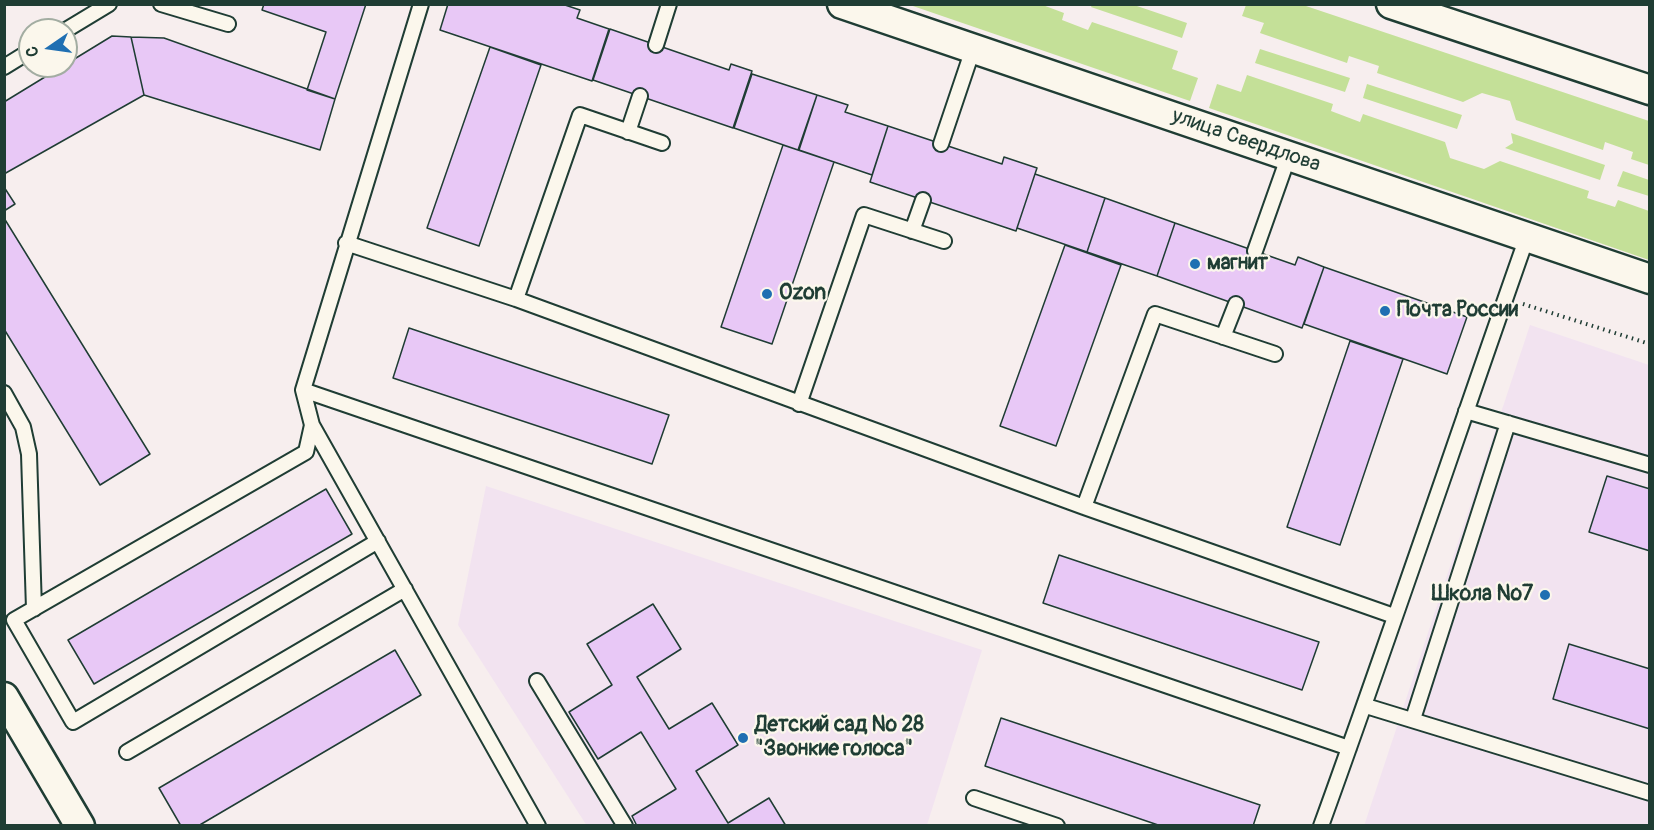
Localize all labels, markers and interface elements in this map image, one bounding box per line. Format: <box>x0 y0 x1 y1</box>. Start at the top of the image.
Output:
north arrow <box>18 18 78 78</box>
text: С <box>22 45 43 59</box>
street label: улица Свердлова <box>1168 104 1324 178</box>
place label: магнит <box>1207 251 1268 277</box>
marker: магнит <box>1188 257 1202 271</box>
place label: Ozon <box>779 281 826 307</box>
marker: Ozon <box>760 287 774 301</box>
place label: Почта России <box>1397 298 1518 324</box>
marker: Почта России <box>1378 304 1392 318</box>
place label: Школа №7 <box>1432 582 1533 608</box>
marker: Школа №7 <box>1538 588 1552 602</box>
place label: Детский сад № 28 "Звонкие голоса" <box>755 713 924 763</box>
marker: Детский сад № 28 "Звонкие голоса" <box>736 731 750 745</box>

